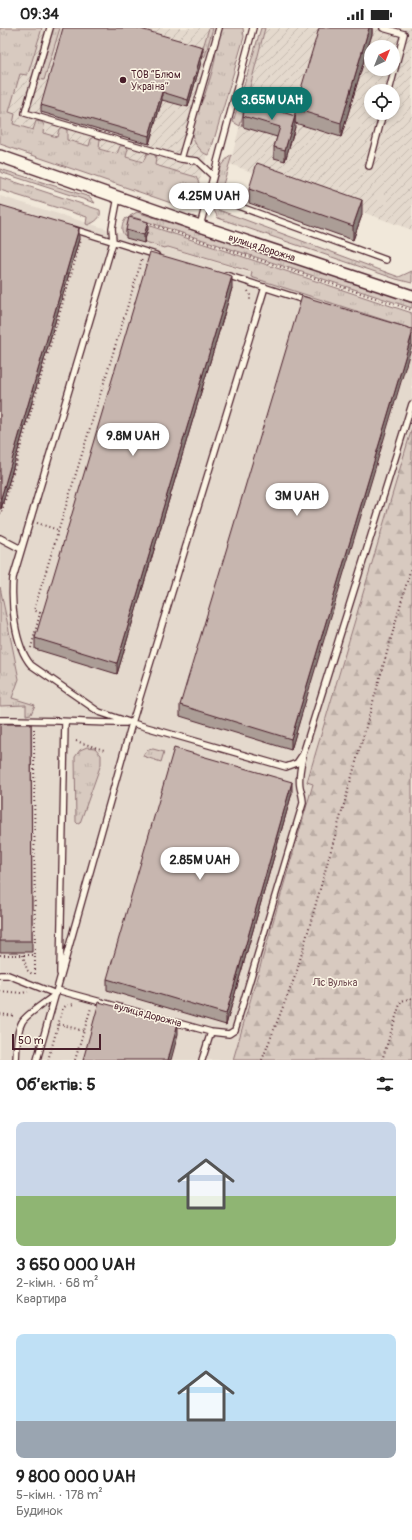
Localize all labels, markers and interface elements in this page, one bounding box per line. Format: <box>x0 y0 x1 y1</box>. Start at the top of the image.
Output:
text: 09:34 <box>20 5 59 24</box>
north arrow <box>364 40 400 76</box>
map controls <box>364 40 400 120</box>
place label: ТОВ “Блюм Україна” <box>131 69 181 93</box>
marker: ТОВ “Блюм Україна” <box>118 75 128 85</box>
button: locate <box>364 84 400 120</box>
pin: 3.65M UAH <box>226 87 318 121</box>
text: 3.65M UAH <box>241 92 303 108</box>
pin: 4.25M UAH <box>163 183 255 217</box>
text: 4.25M UAH <box>178 188 240 204</box>
street label: вулиця Дорожна <box>227 231 297 265</box>
pin: 9.8M UAH <box>92 423 174 457</box>
text: 9.8M UAH <box>106 428 160 444</box>
pin: 3M UAH <box>264 483 330 517</box>
text: 3M UAH <box>275 488 319 504</box>
pin: 2.85M UAH <box>154 847 246 881</box>
text: 2.85M UAH <box>169 852 231 868</box>
park label: Ліс Вулька <box>312 977 358 989</box>
street label: вулиця Дорожна <box>113 1000 183 1030</box>
scale bar <box>12 1032 101 1051</box>
text: 50 m <box>18 1034 44 1047</box>
icon: filters <box>374 1073 396 1095</box>
text: Об’єктів: 5 <box>16 1074 96 1095</box>
icon: home <box>170 1148 242 1220</box>
text: 3 650 000 UAH <box>16 1254 135 1275</box>
text: 2-кімн. · 68 m² <box>16 1275 99 1291</box>
text: Квартира <box>16 1291 67 1307</box>
icon: home <box>170 1360 242 1432</box>
text: 9 800 000 UAH <box>16 1466 136 1487</box>
text: 5-кімн. · 178 m² <box>16 1487 103 1503</box>
text: Будинок <box>16 1503 63 1519</box>

